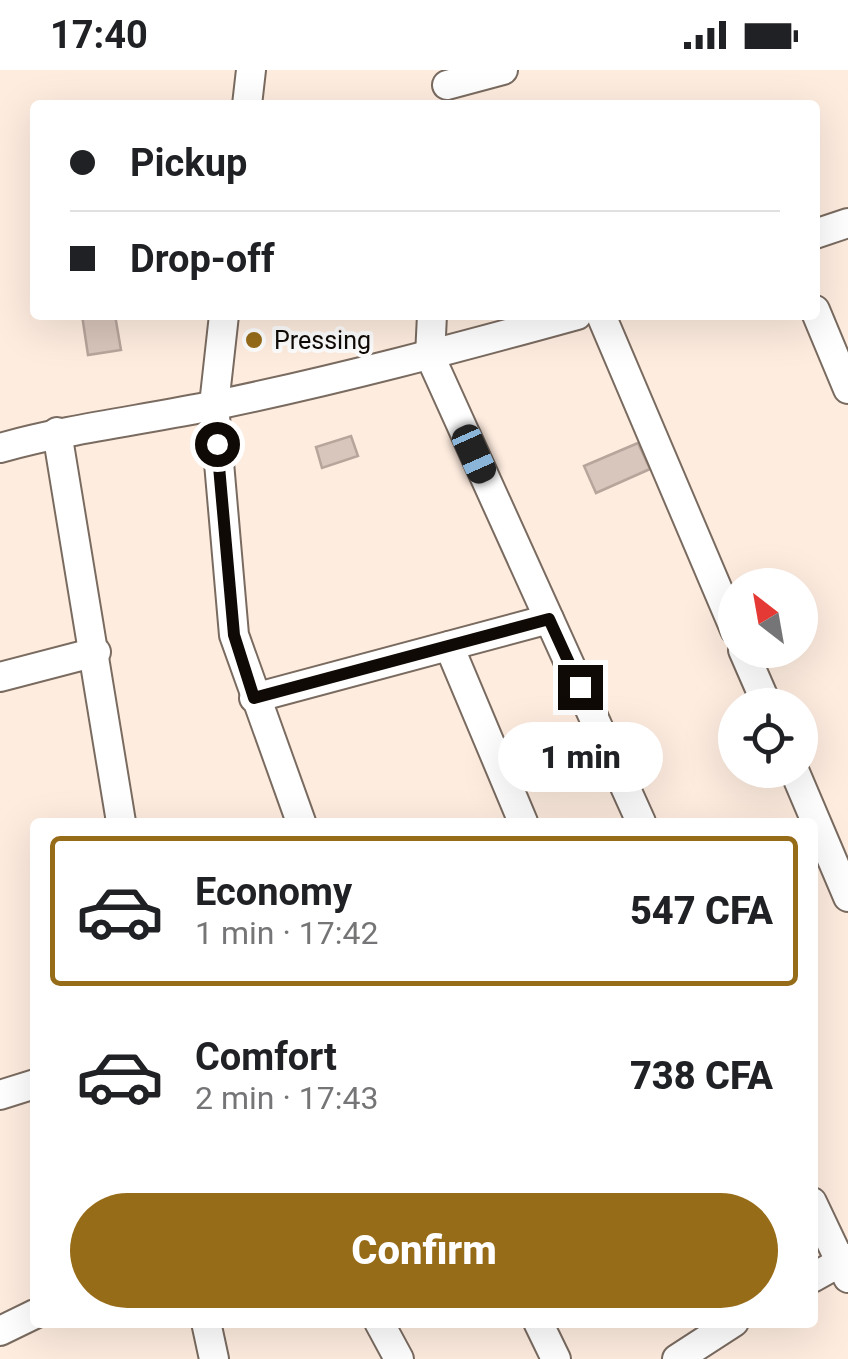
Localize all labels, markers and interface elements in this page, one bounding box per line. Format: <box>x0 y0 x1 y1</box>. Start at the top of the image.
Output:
text: 17:40 <box>50 13 148 57</box>
text: Pickup <box>130 141 247 185</box>
text: Drop-off <box>130 237 275 281</box>
place label: Pressing <box>274 326 371 355</box>
marker: Pressing <box>243 329 265 351</box>
car <box>448 420 500 488</box>
route start <box>195 422 240 467</box>
north arrow <box>718 568 818 668</box>
map controls <box>718 568 818 788</box>
route end <box>558 665 603 710</box>
button: locate <box>718 688 818 788</box>
callout: 1 min <box>498 722 662 792</box>
text: 1 min <box>540 738 621 776</box>
icon: car <box>75 866 165 956</box>
text: Economy <box>195 870 352 914</box>
text: 547 CFA <box>630 889 773 933</box>
text: 1 min · 17:42 <box>195 914 378 952</box>
icon: car <box>75 1031 165 1121</box>
text: Comfort <box>195 1035 337 1079</box>
text: 738 CFA <box>630 1054 773 1098</box>
text: 2 min · 17:43 <box>195 1079 378 1117</box>
button: Confirm <box>70 1193 778 1308</box>

